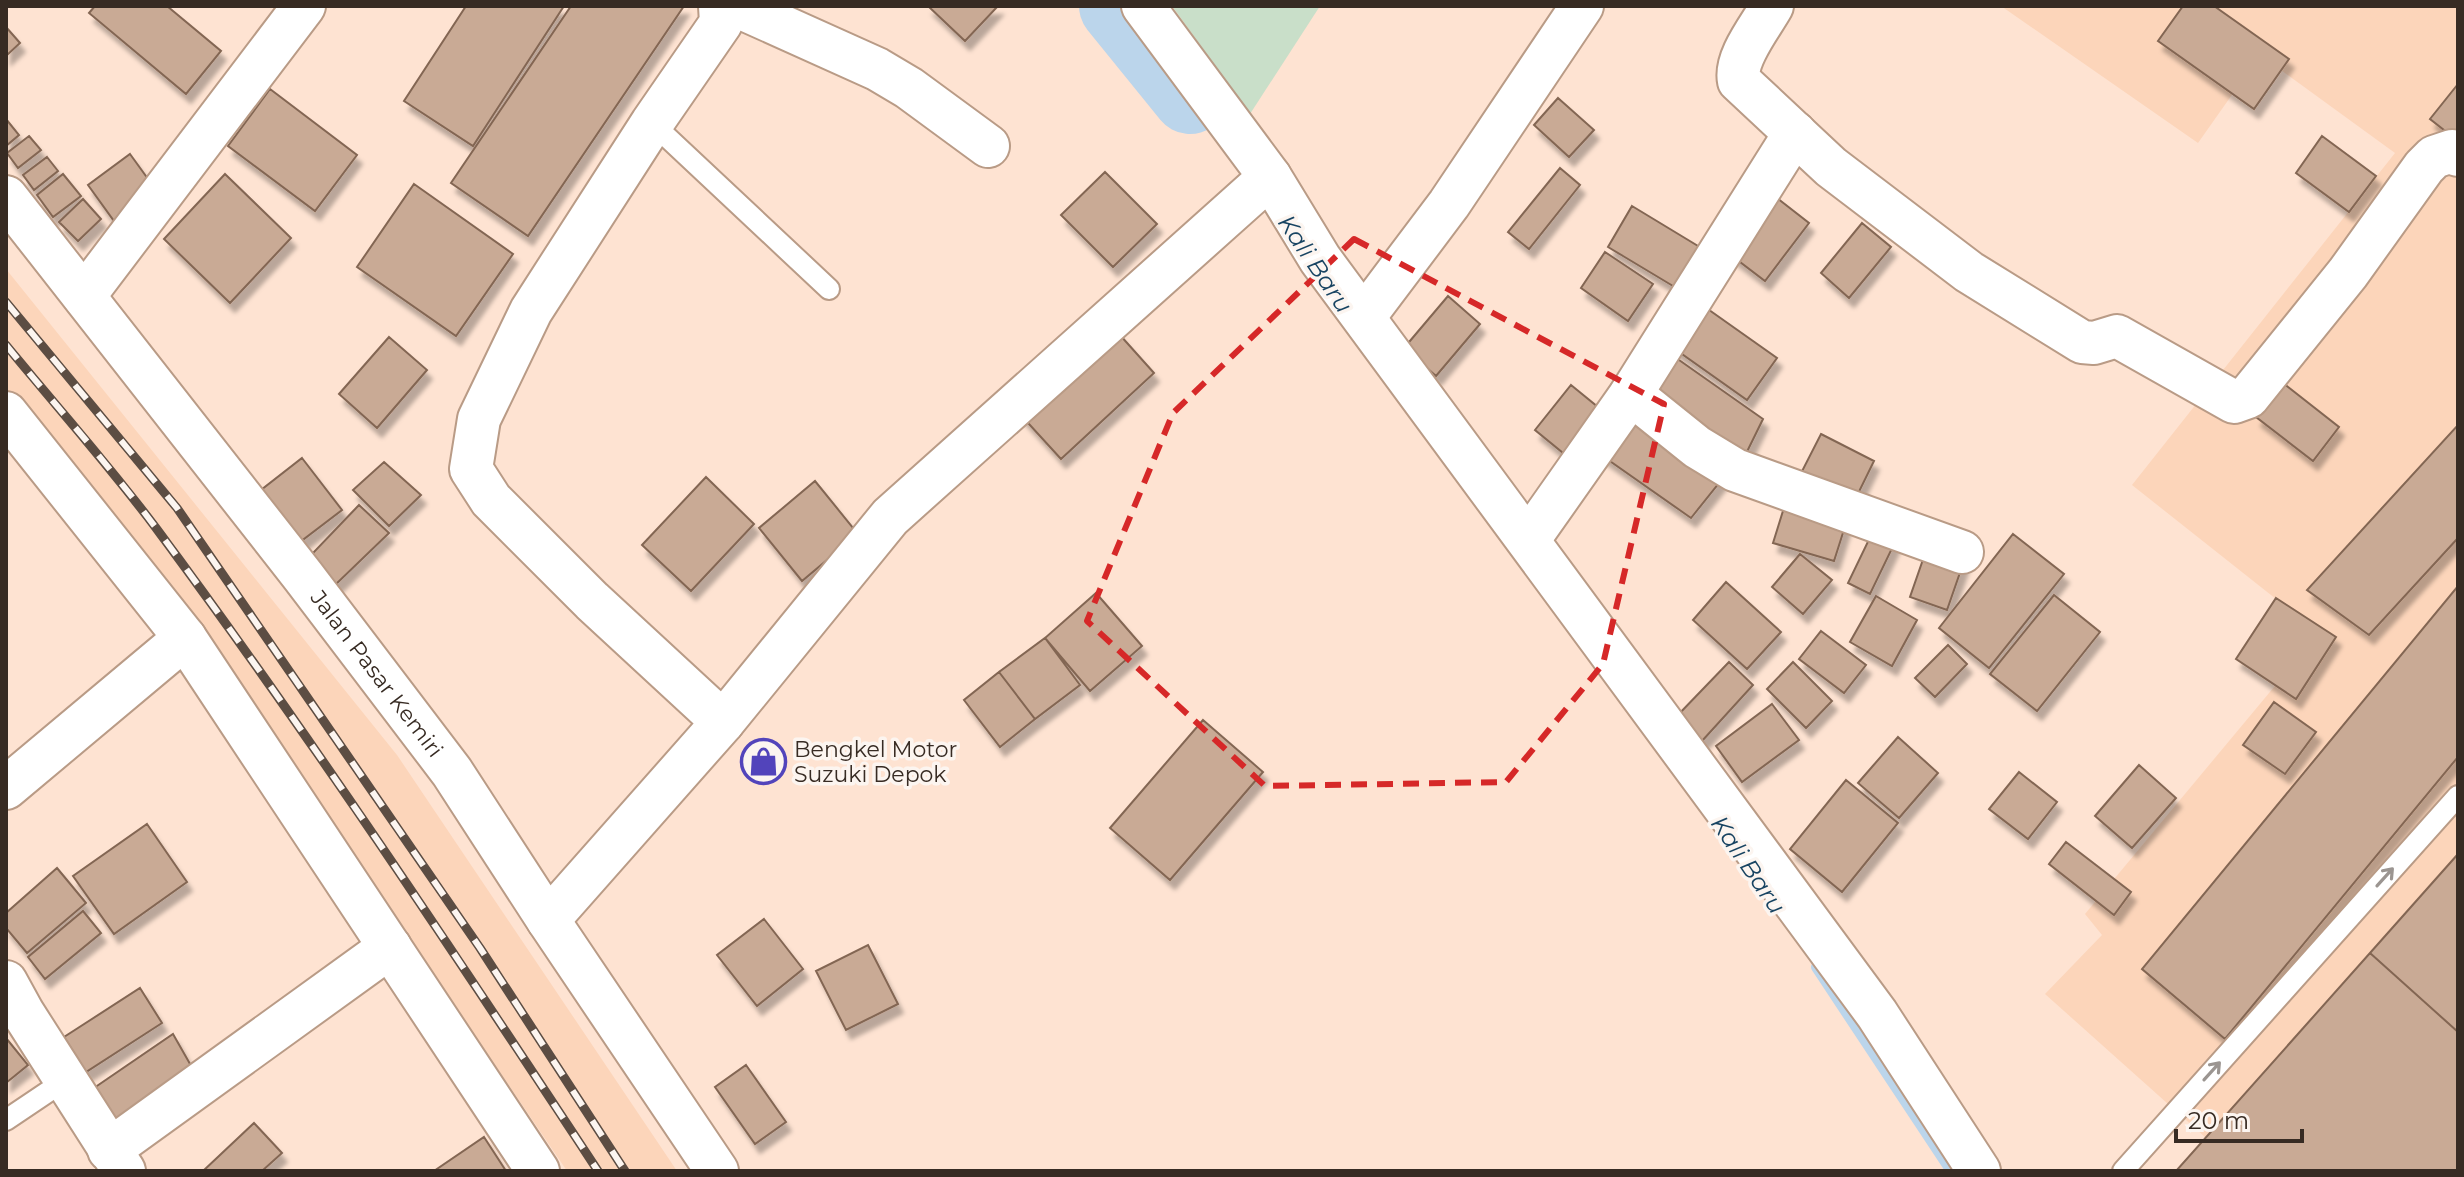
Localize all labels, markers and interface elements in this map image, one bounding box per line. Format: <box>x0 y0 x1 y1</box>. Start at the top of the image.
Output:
water label: Kali Baru <box>1272 209 1359 318</box>
street label: Jalan Pasar Kemiri <box>304 584 449 763</box>
place label: Bengkel Motor Suzuki Depok <box>794 736 957 788</box>
shop icon: Bengkel Motor Suzuki Depok <box>739 738 787 786</box>
water label: Kali Baru <box>1705 810 1792 919</box>
one-way arrow <box>2376 868 2394 888</box>
one-way arrow <box>2203 1062 2221 1082</box>
scale bar <box>2176 1093 2302 1143</box>
text: 20 m <box>2188 1106 2249 1135</box>

